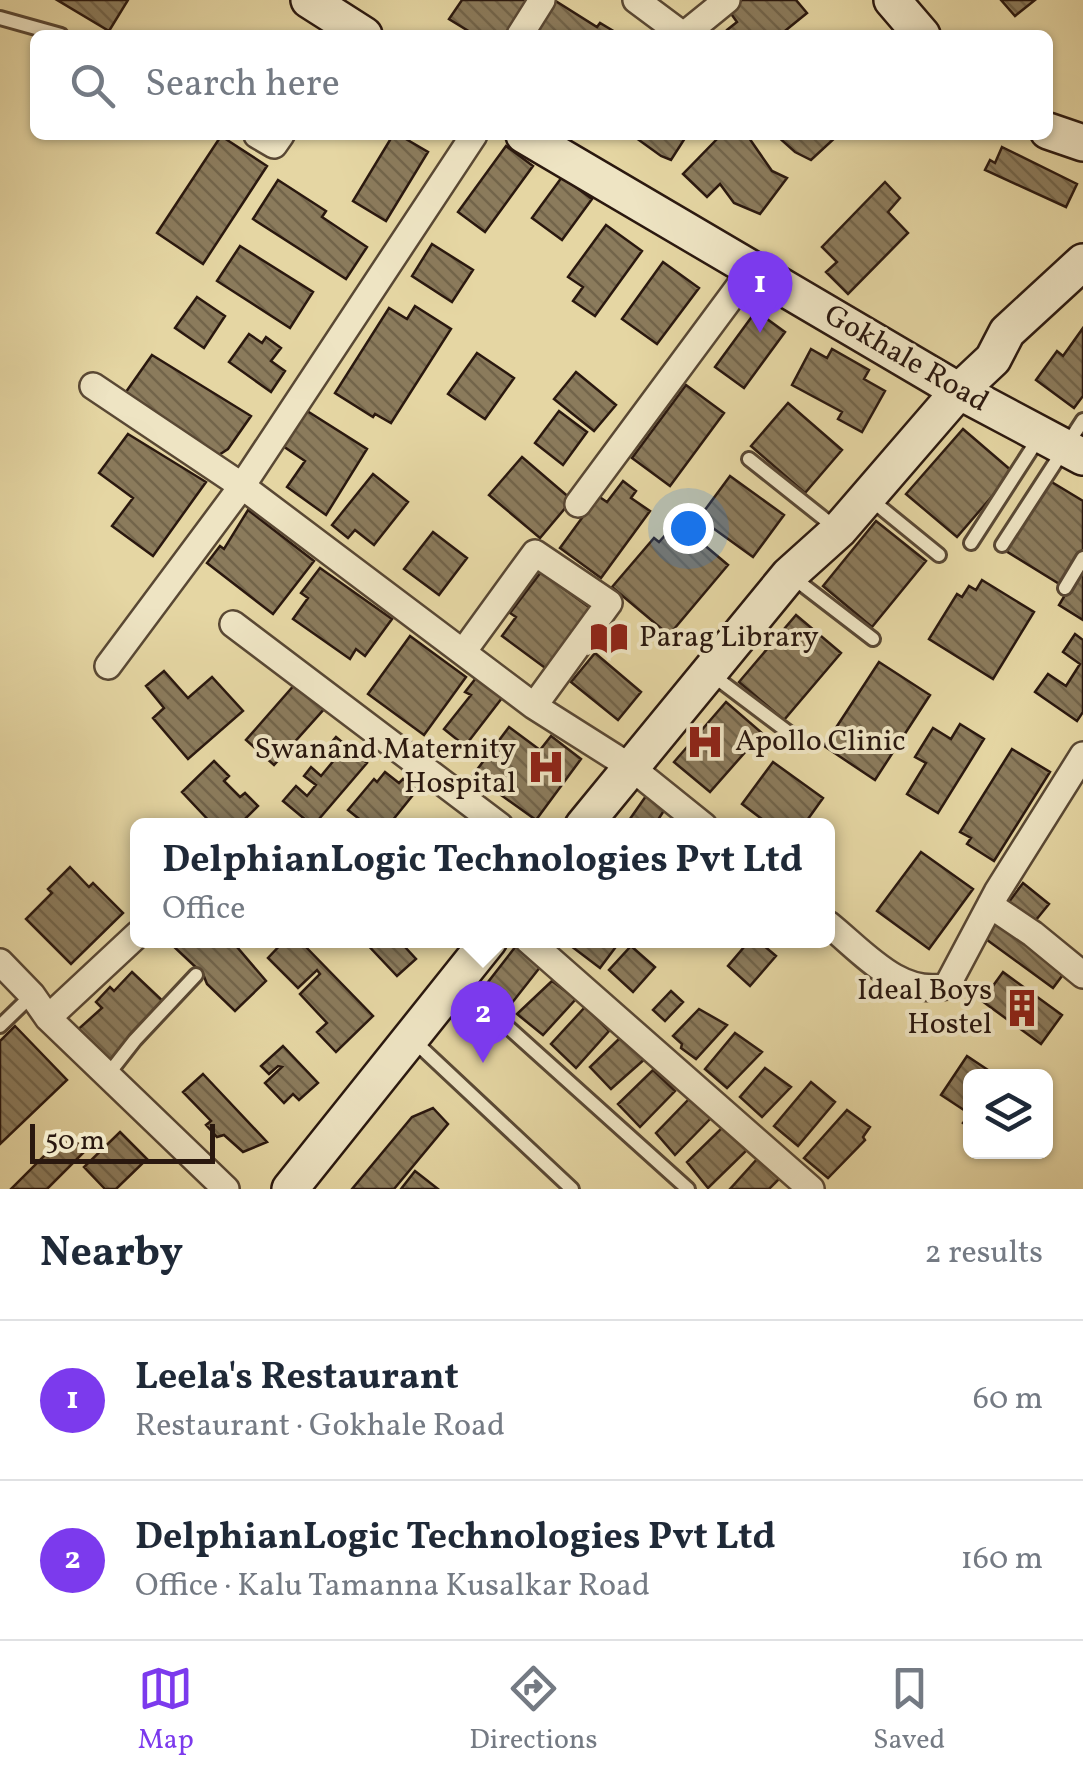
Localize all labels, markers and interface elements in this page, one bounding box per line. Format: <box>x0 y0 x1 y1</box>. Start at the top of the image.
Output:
search box <box>30 30 1053 140</box>
icon: search <box>65 58 120 113</box>
text: Search here <box>145 59 340 112</box>
pin: 1 <box>728 250 792 333</box>
street label: Gokhale Road <box>816 295 996 423</box>
your location <box>663 503 714 554</box>
library icon: Parag Library <box>588 617 630 659</box>
place label: Parag Library <box>639 617 819 659</box>
hospital icon: Apollo Clinic <box>684 721 726 763</box>
place label: Apollo Clinic <box>735 721 906 763</box>
place label: Swanand Maternity Hospital <box>254 729 516 805</box>
hospital icon: Swanand Maternity Hospital <box>525 746 567 788</box>
popup <box>130 818 835 948</box>
text: DelphianLogic Technologies Pvt Ltd <box>162 835 803 888</box>
text: Office <box>162 888 245 932</box>
place label: Ideal Boys Hostel <box>857 970 992 1046</box>
pin: 2 <box>450 980 516 1063</box>
building icon: Ideal Boys Hostel <box>1001 987 1043 1029</box>
map controls <box>963 1069 1053 1159</box>
button: layers <box>963 1069 1053 1159</box>
scale bar <box>30 1119 215 1164</box>
text: 50 m <box>45 1122 105 1161</box>
text: Nearby <box>40 1225 183 1284</box>
text: 2 results <box>925 1232 1043 1276</box>
text: Leela's Restaurant <box>135 1352 459 1405</box>
text: 1 <box>66 1378 79 1422</box>
text: 60 m <box>973 1378 1043 1422</box>
text: Restaurant · Gokhale Road <box>135 1405 505 1449</box>
text: DelphianLogic Technologies Pvt Ltd <box>135 1512 776 1565</box>
text: 2 <box>64 1538 81 1582</box>
text: 160 m <box>960 1538 1043 1582</box>
text: Office · Kalu Tamanna Kusalkar Road <box>135 1565 650 1609</box>
tab: Map <box>138 1661 194 1760</box>
tab: Directions <box>469 1661 598 1760</box>
tab: Saved <box>873 1661 945 1760</box>

